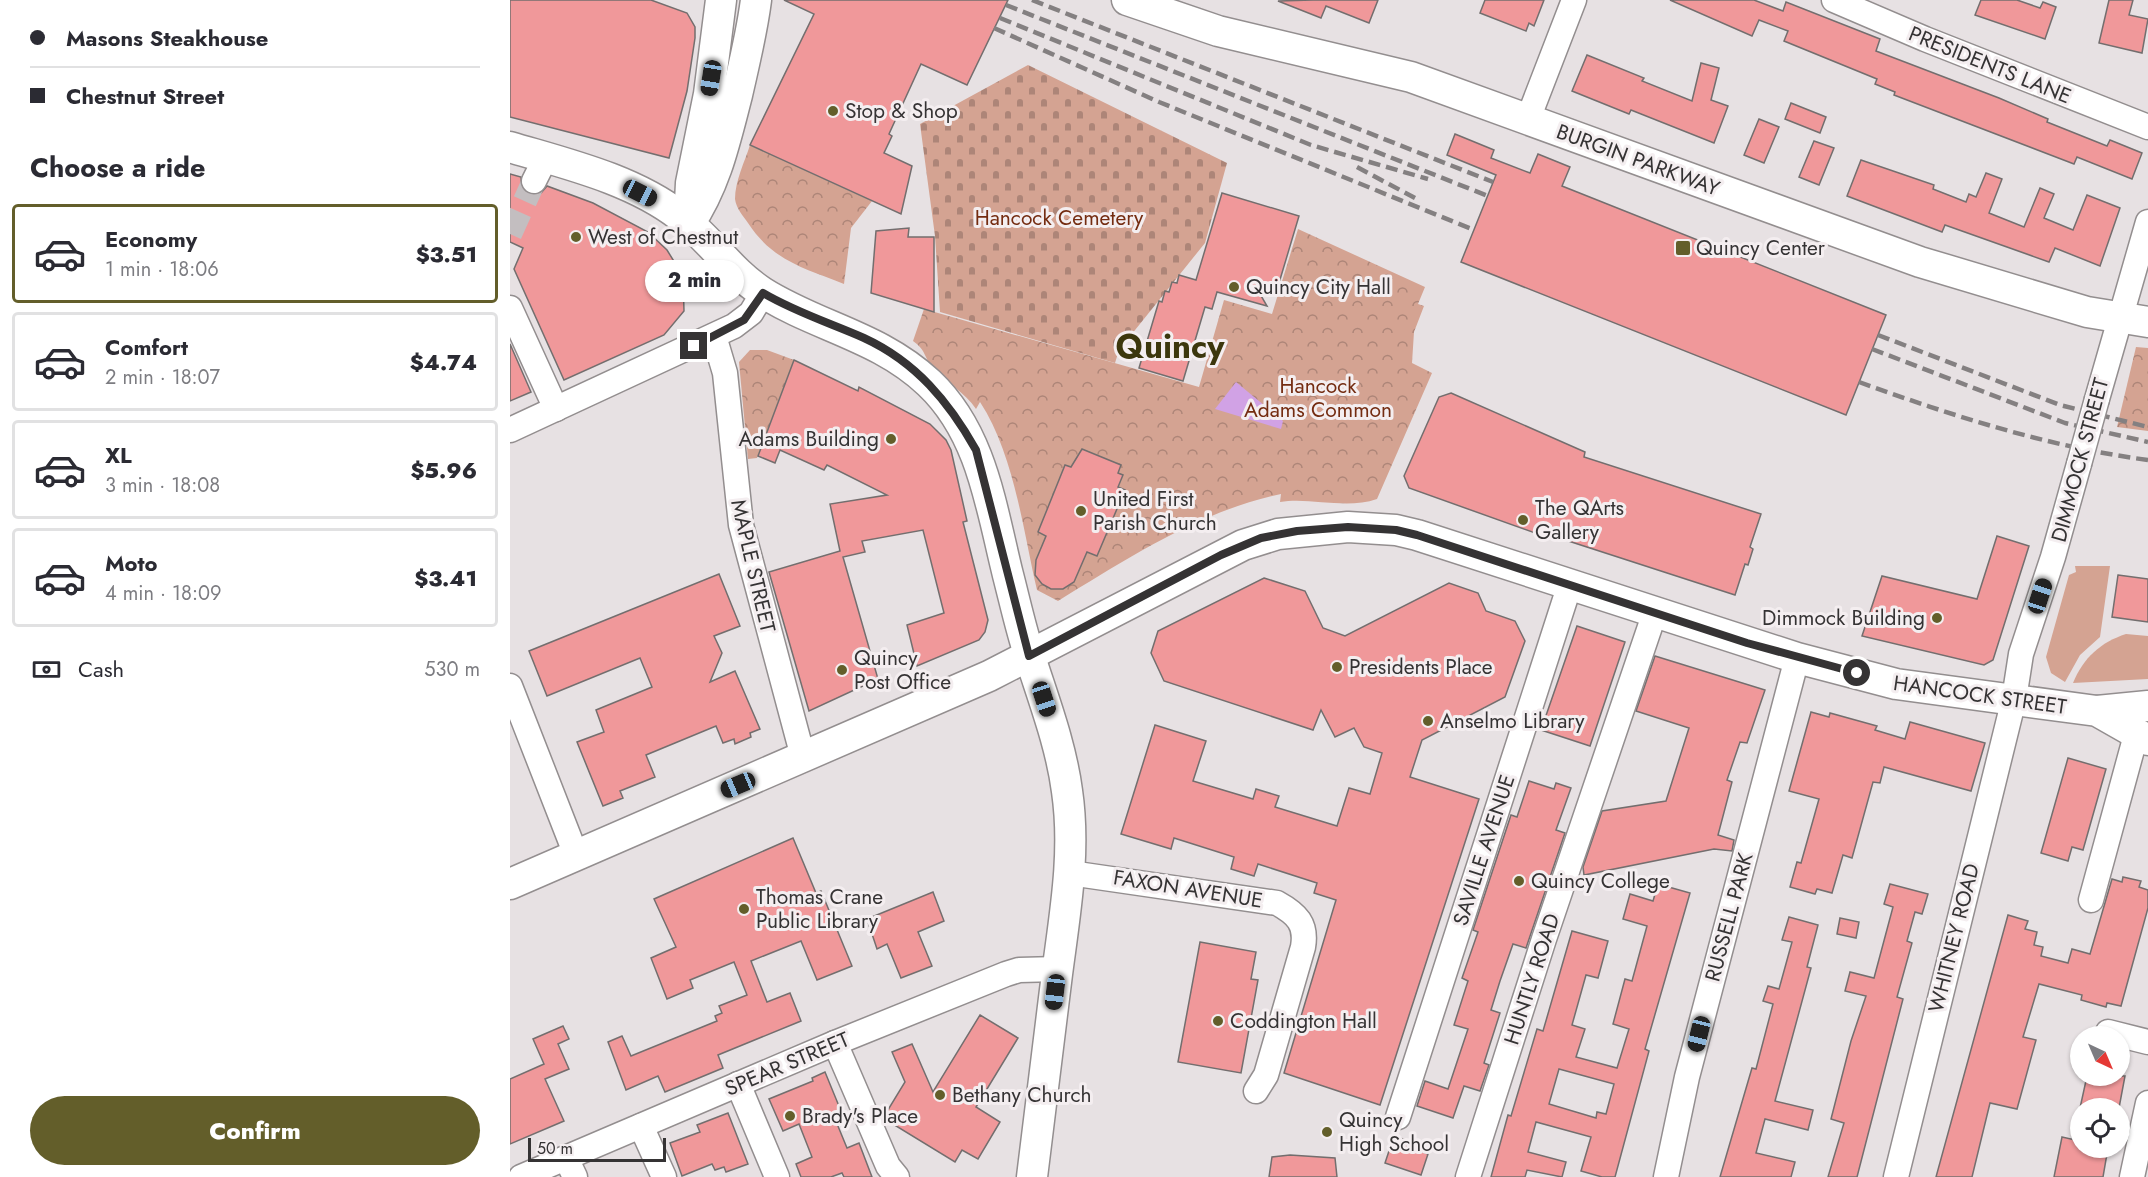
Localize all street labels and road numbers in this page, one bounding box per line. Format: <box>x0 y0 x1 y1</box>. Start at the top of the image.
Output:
street label: PRESIDENTS LANE <box>1904 19 2076 111</box>
street label: BURGIN PARKWAY <box>1552 117 1724 204</box>
street label: DIMMOCK STREET <box>2044 375 2116 545</box>
street label: MAPLE STREET <box>723 497 783 636</box>
street label: HANCOCK STREET <box>1891 668 2069 722</box>
street label: SAVILLE AVENUE <box>1445 771 1523 929</box>
street label: RUSSELL PARK <box>1697 849 1761 985</box>
street label: WHITNEY ROAD <box>1921 860 1987 1016</box>
street label: FAXON AVENUE <box>1111 862 1265 916</box>
street label: HUNTLY ROAD <box>1497 910 1567 1048</box>
street label: SPEAR STREET <box>720 1024 854 1104</box>

